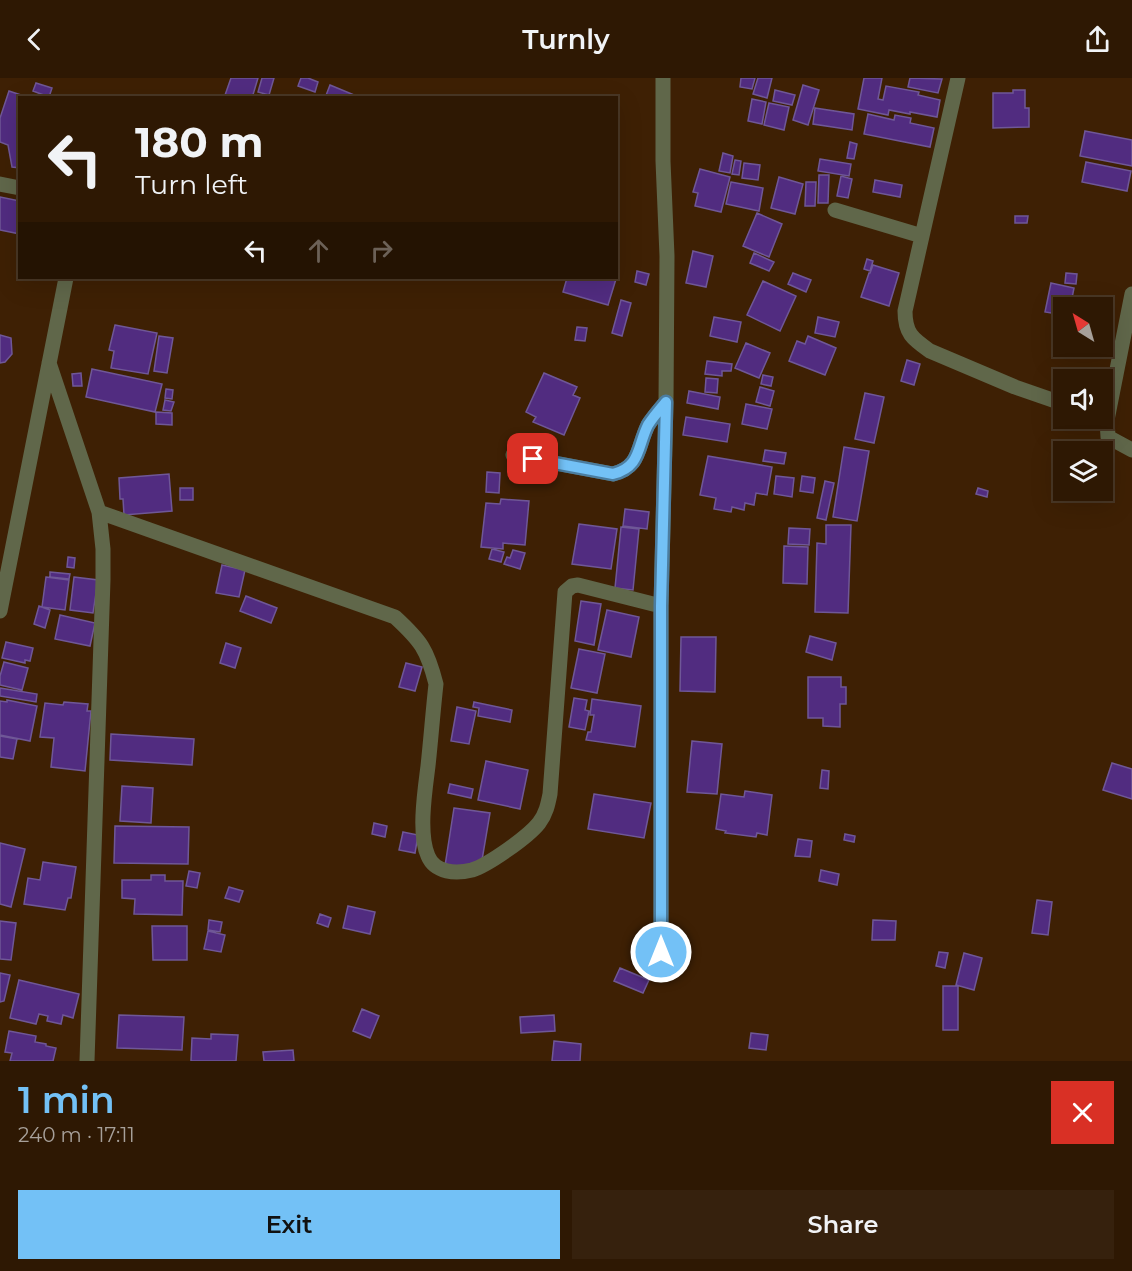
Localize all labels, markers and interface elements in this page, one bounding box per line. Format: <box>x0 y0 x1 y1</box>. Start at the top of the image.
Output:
icon: back <box>18 23 51 56</box>
text: Turnly <box>522 23 610 56</box>
icon: share <box>1081 23 1114 56</box>
text: 180 m <box>135 116 264 168</box>
icon: left <box>36 120 114 198</box>
text: Turn left <box>135 168 248 201</box>
icon: left <box>239 234 272 267</box>
icon: ahead <box>302 234 335 267</box>
icon: right <box>365 234 398 267</box>
north arrow <box>1053 297 1113 357</box>
map controls <box>1053 297 1113 501</box>
button: sound <box>1053 369 1113 429</box>
pin <box>507 433 558 484</box>
button: layers <box>1053 441 1113 501</box>
icon: arrive <box>516 442 549 475</box>
position arrow <box>629 920 693 984</box>
text: 1 min <box>18 1078 115 1122</box>
button: close <box>1051 1081 1114 1144</box>
text: 240 m · 17:11 <box>18 1123 135 1147</box>
button: Exit <box>18 1190 560 1259</box>
button: Share <box>572 1190 1114 1259</box>

